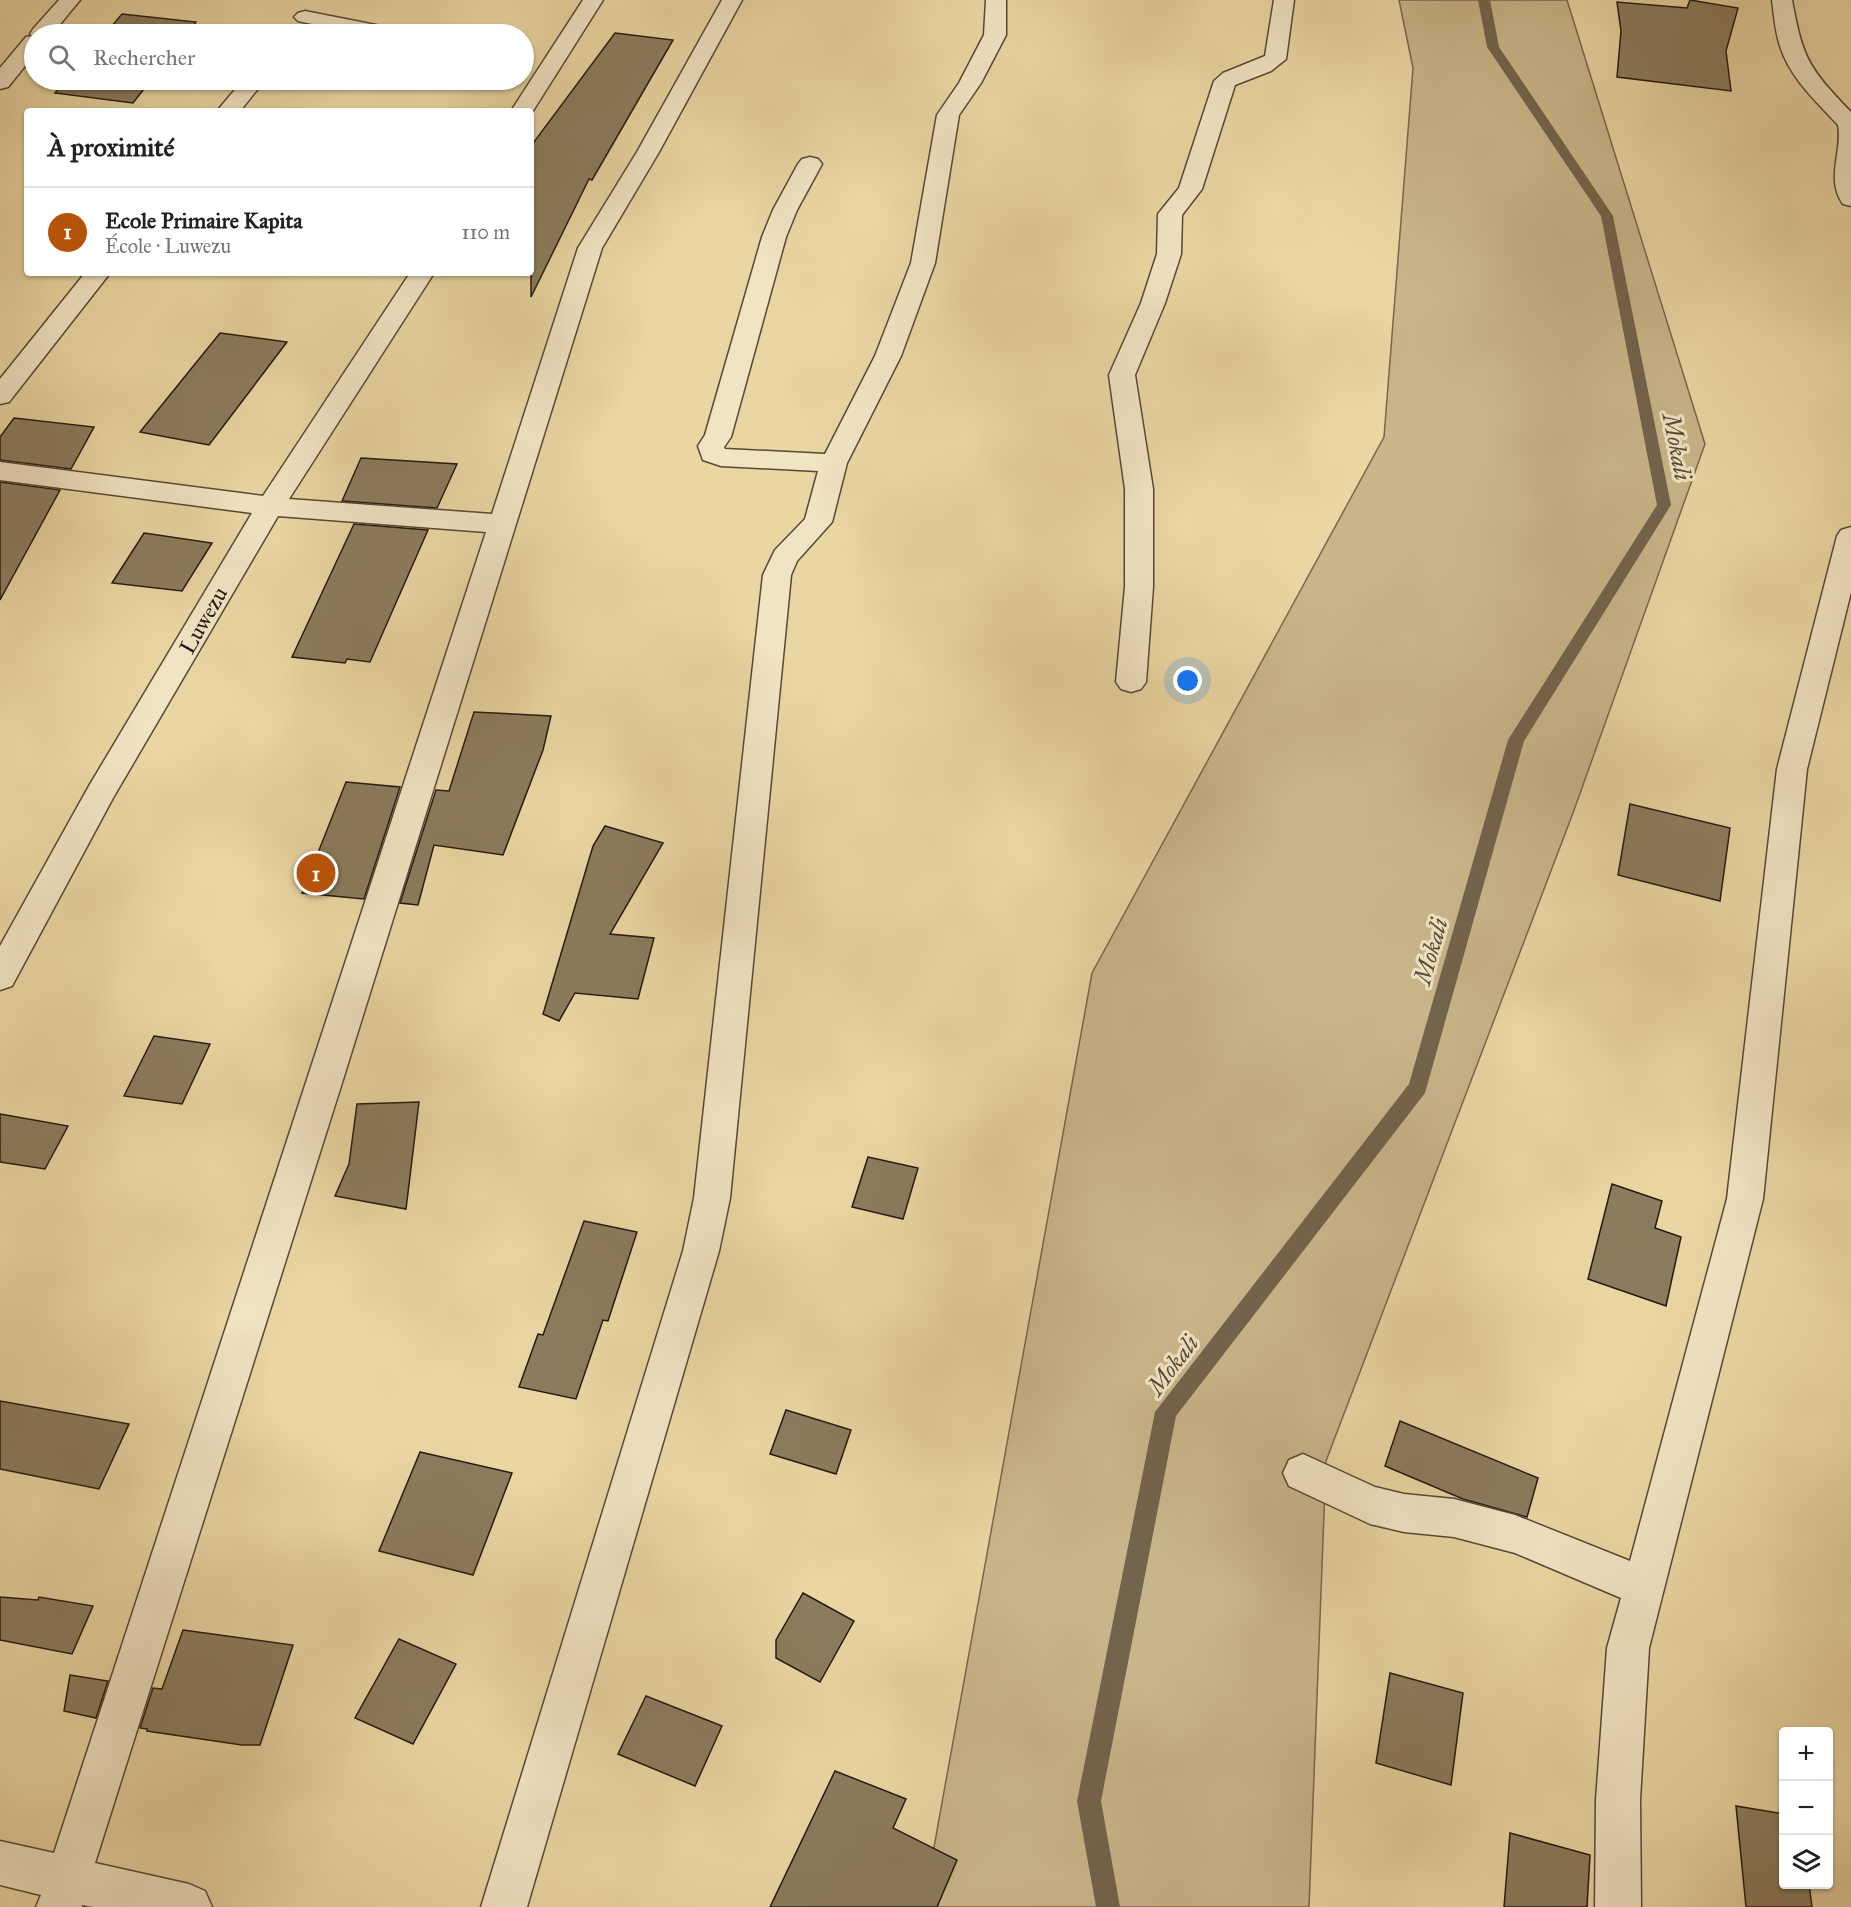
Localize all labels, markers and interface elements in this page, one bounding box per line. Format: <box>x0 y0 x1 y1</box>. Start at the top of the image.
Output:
search box <box>24 24 534 90</box>
icon: search <box>45 41 78 74</box>
text: Rechercher <box>93 44 195 71</box>
text: À proximité <box>48 131 174 163</box>
text: Ecole Primaire Kapita <box>105 207 303 234</box>
text: 1 <box>64 220 71 244</box>
text: 110 m <box>462 220 510 244</box>
text: École · Luwezu <box>105 234 231 258</box>
water label: Mokali <box>1655 409 1698 483</box>
street label: Luwezu <box>173 582 234 659</box>
your location <box>1173 666 1202 695</box>
pin: 1 <box>296 850 336 896</box>
water label: Mokali <box>1407 914 1455 990</box>
water label: Mokali <box>1139 1329 1205 1403</box>
map controls <box>1779 1727 1833 1889</box>
button: + <box>1779 1727 1833 1781</box>
button: − <box>1779 1781 1833 1835</box>
button: layers <box>1779 1835 1833 1889</box>

